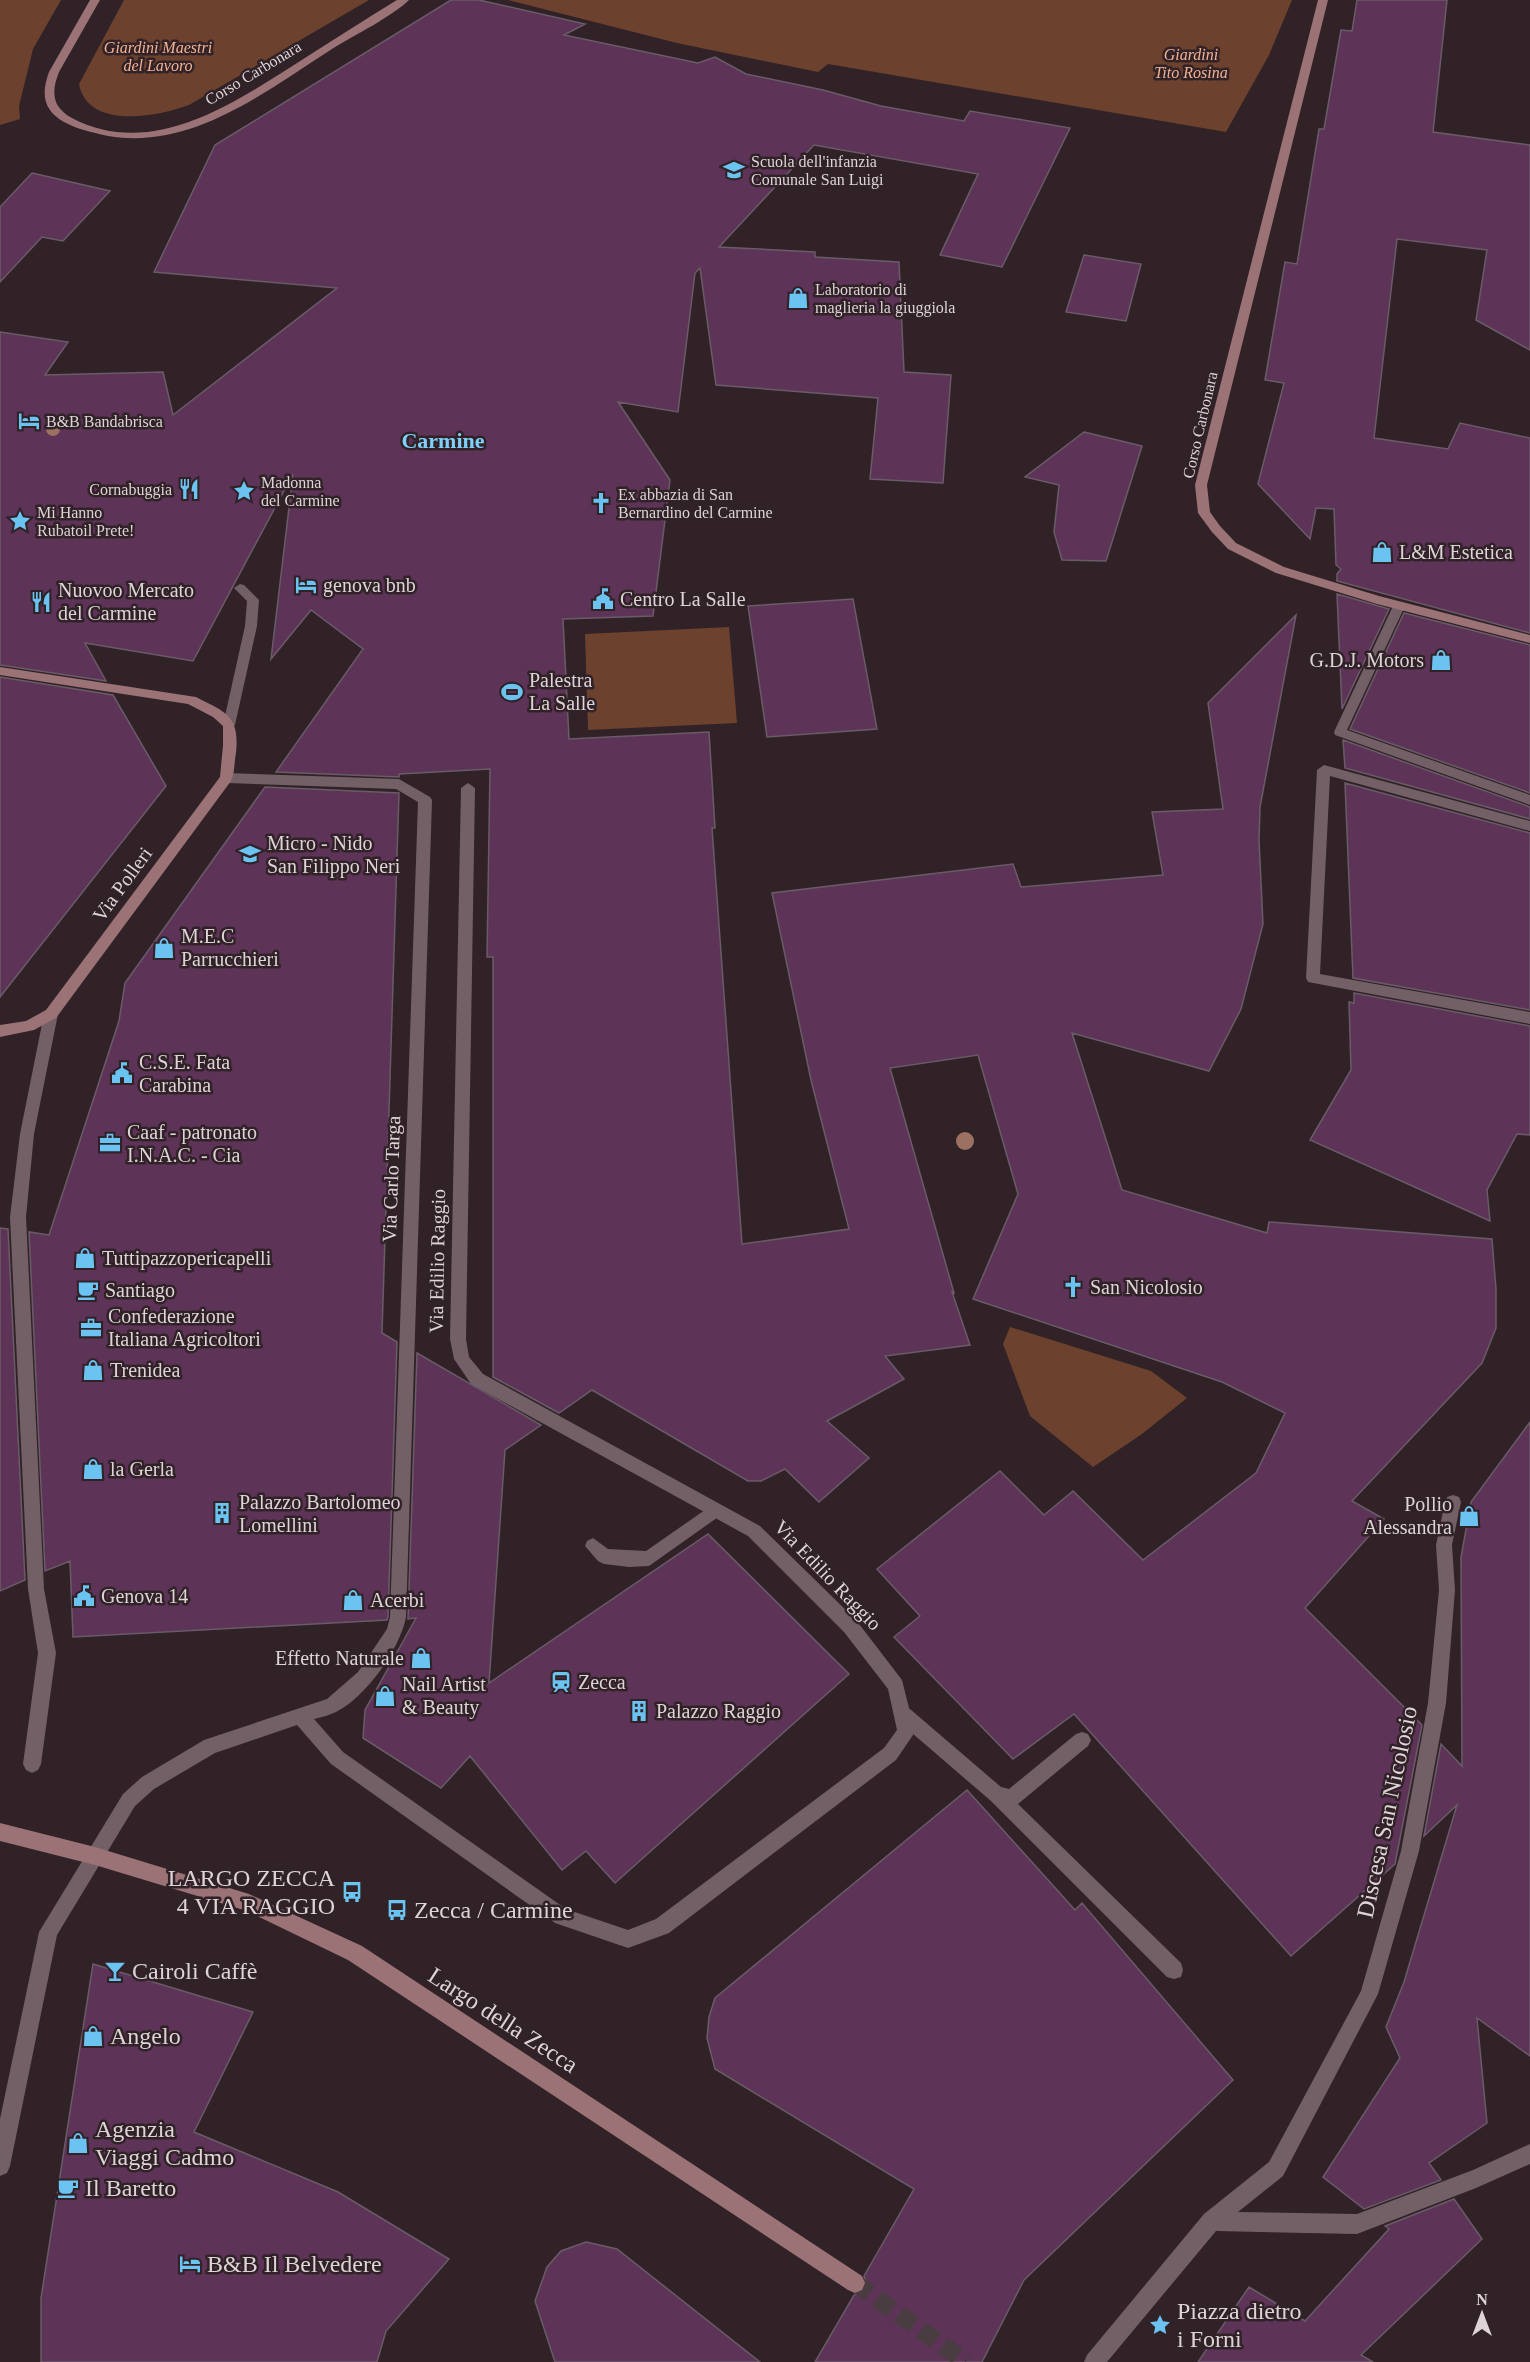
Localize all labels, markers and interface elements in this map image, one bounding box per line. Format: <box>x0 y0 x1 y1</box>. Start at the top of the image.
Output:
street label: Corso Carbonara <box>202 38 304 108</box>
park label: Giardini Maestri del Lavoro <box>104 39 212 74</box>
park label: Giardini Tito Rosina <box>1154 46 1228 81</box>
place label: Scuola dell'infanzia Comunale San Luigi <box>751 153 884 189</box>
school or university icon: Scuola dell'infanzia Comunale San Luigi <box>722 158 746 182</box>
place label: Laboratorio di maglieria la giuggiola <box>815 281 955 317</box>
shop icon: Laboratorio di maglieria la giuggiola <box>786 286 810 310</box>
street label: Corso Carbonara <box>1179 370 1221 480</box>
hotel icon: B&B Bandabrisca <box>17 409 41 433</box>
place label: B&B Bandabrisca <box>46 413 163 430</box>
district label: Carmine <box>401 428 485 453</box>
place label: Madonna del Carmine <box>261 474 340 509</box>
restaurant icon: Cornabuggia <box>177 477 201 501</box>
place icon: Madonna del Carmine <box>232 479 256 503</box>
place label: Cornabuggia <box>89 481 172 499</box>
place label: Ex abbazia di San Bernardino del Carmine <box>618 486 773 521</box>
church icon: Ex abbazia di San Bernardino del Carmine <box>589 491 613 515</box>
place label: Mi Hanno Rubatoil Prete! <box>37 504 134 539</box>
place icon: Mi Hanno Rubatoil Prete! <box>8 509 32 533</box>
shop icon: L&M Estetica <box>1370 540 1394 564</box>
place label: L&M Estetica <box>1399 541 1513 563</box>
hotel icon: genova bnb <box>294 573 318 597</box>
place label: genova bnb <box>323 574 416 597</box>
place label: Nuovoo Mercato del Carmine <box>58 579 194 624</box>
public building icon: Centro La Salle <box>591 587 615 611</box>
place label: Centro La Salle <box>620 588 746 610</box>
restaurant icon: Nuovoo Mercato del Carmine <box>29 590 53 614</box>
shop icon: G.D.J. Motors <box>1429 648 1453 672</box>
place label: G.D.J. Motors <box>1310 649 1424 671</box>
place label: Palestra La Salle <box>529 669 595 714</box>
sports icon: Palestra La Salle <box>500 680 524 704</box>
place label: Micro - Nido San Filippo Neri <box>267 832 401 878</box>
street label: Via Polleri <box>88 842 156 925</box>
school or university icon: Micro - Nido San Filippo Neri <box>238 842 262 866</box>
place label: M.E.C Parrucchieri <box>181 925 279 970</box>
shop icon: M.E.C Parrucchieri <box>152 936 176 960</box>
place label: C.S.E. Fata Carabina <box>139 1051 230 1096</box>
public building icon: C.S.E. Fata Carabina <box>110 1061 134 1085</box>
street label: Via Carlo Targa <box>378 1115 405 1243</box>
place label: Caaf - patronato I.N.A.C. - Cia <box>127 1121 257 1166</box>
office icon: Caaf - patronato I.N.A.C. - Cia <box>98 1131 122 1155</box>
street label: Via Edilio Raggio <box>425 1189 450 1333</box>
shop icon: Tuttipazzopericapelli <box>73 1246 97 1270</box>
place label: Tuttipazzopericapelli <box>102 1247 272 1270</box>
church icon: San Nicolosio <box>1061 1275 1085 1299</box>
place label: San Nicolosio <box>1090 1276 1203 1298</box>
cafe icon: Santiago <box>76 1278 100 1302</box>
place label: Santiago <box>105 1279 175 1302</box>
place label: Confederazione Italiana Agricoltori <box>108 1305 261 1351</box>
office icon: Confederazione Italiana Agricoltori <box>79 1316 103 1340</box>
shop icon: Trenidea <box>81 1358 105 1382</box>
place label: Trenidea <box>110 1359 180 1381</box>
shop icon: la Gerla <box>81 1457 105 1481</box>
place label: la Gerla <box>110 1458 174 1480</box>
place label: Palazzo Bartolomeo Lomellini <box>239 1491 401 1536</box>
place label: Pollio Alessandra <box>1363 1493 1452 1538</box>
building icon: Palazzo Bartolomeo Lomellini <box>210 1501 234 1525</box>
shop icon: Pollio Alessandra <box>1457 1504 1481 1528</box>
street label: Via Edilio Raggio <box>769 1515 886 1635</box>
public building icon: Genova 14 <box>72 1584 96 1608</box>
place label: Genova 14 <box>101 1585 188 1607</box>
shop icon: Acerbi <box>341 1588 365 1612</box>
place label: Acerbi <box>370 1589 425 1611</box>
shop icon: Effetto Naturale <box>409 1646 433 1670</box>
place label: Effetto Naturale <box>275 1647 404 1669</box>
station icon: Zecca <box>549 1670 573 1694</box>
place label: Zecca <box>578 1671 626 1693</box>
place label: Nail Artist & Beauty <box>402 1673 486 1719</box>
shop icon: Nail Artist & Beauty <box>373 1684 397 1708</box>
building icon: Palazzo Raggio <box>627 1699 651 1723</box>
place label: Palazzo Raggio <box>656 1700 781 1723</box>
street label: Discesa San Nicolosio <box>1352 1704 1422 1920</box>
place label: LARGO ZECCA 4 VIA RAGGIO <box>168 1865 336 1919</box>
bus stop icon: LARGO ZECCA 4 VIA RAGGIO <box>340 1880 364 1904</box>
place label: Zecca / Carmine <box>414 1897 573 1923</box>
bus stop icon: Zecca / Carmine <box>385 1898 409 1922</box>
place label: Cairoli Caffè <box>132 1958 258 1984</box>
bar icon: Cairoli Caffè <box>103 1959 127 1983</box>
street label: Largo della Zecca <box>423 1962 583 2078</box>
place label: Angelo <box>110 2023 181 2049</box>
shop icon: Angelo <box>81 2024 105 2048</box>
place label: Agenzia Viaggi Cadmo <box>95 2116 234 2170</box>
shop icon: Agenzia Viaggi Cadmo <box>66 2131 90 2155</box>
place label: Il Baretto <box>85 2175 176 2201</box>
cafe icon: Il Baretto <box>56 2176 80 2200</box>
place label: B&B Il Belvedere <box>207 2251 382 2277</box>
hotel icon: B&B Il Belvedere <box>178 2252 202 2276</box>
north arrow <box>1452 2284 1512 2344</box>
text: N <box>1476 2291 1488 2308</box>
place label: Piazza dietro i Forni <box>1177 2298 1302 2352</box>
place icon: Piazza dietro i Forni <box>1148 2313 1172 2337</box>

